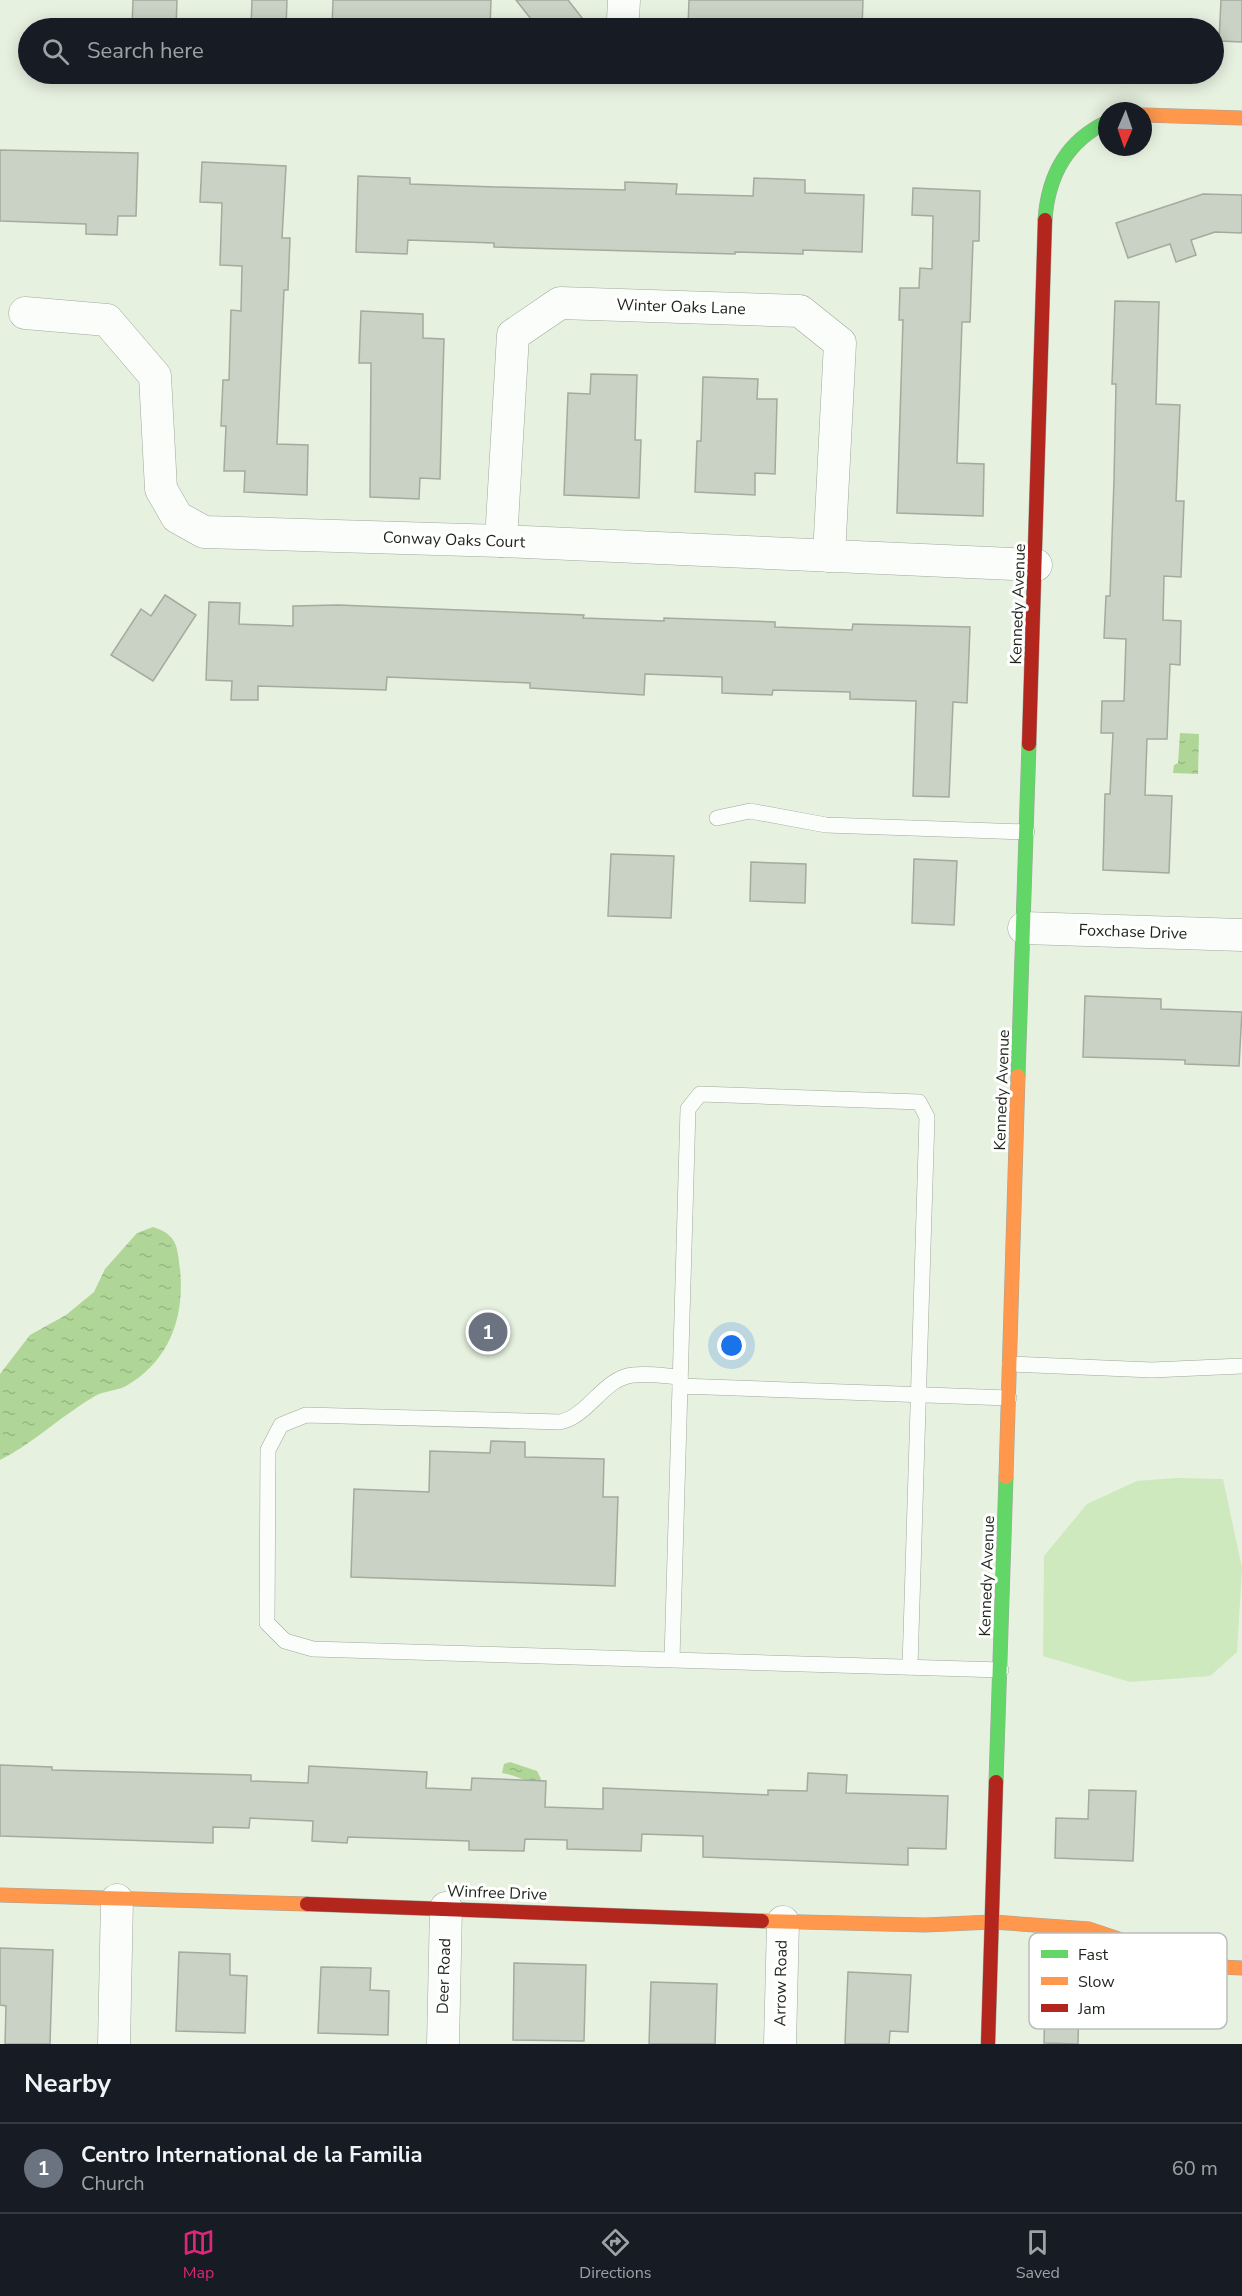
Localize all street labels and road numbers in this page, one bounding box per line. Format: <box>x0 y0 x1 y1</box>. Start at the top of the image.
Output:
street label: Winter Oaks Lane <box>616 294 746 320</box>
street label: Conway Oaks Court <box>382 527 526 553</box>
street label: Kennedy Avenue <box>1005 543 1031 665</box>
street label: Foxchase Drive <box>1078 919 1188 945</box>
street label: Kennedy Avenue <box>989 1029 1015 1151</box>
street label: Kennedy Avenue <box>974 1515 1000 1637</box>
street label: Winfree Drive <box>446 1880 548 1906</box>
street label: Deer Road <box>432 1938 456 2014</box>
street label: Arrow Road <box>769 1940 793 2026</box>

